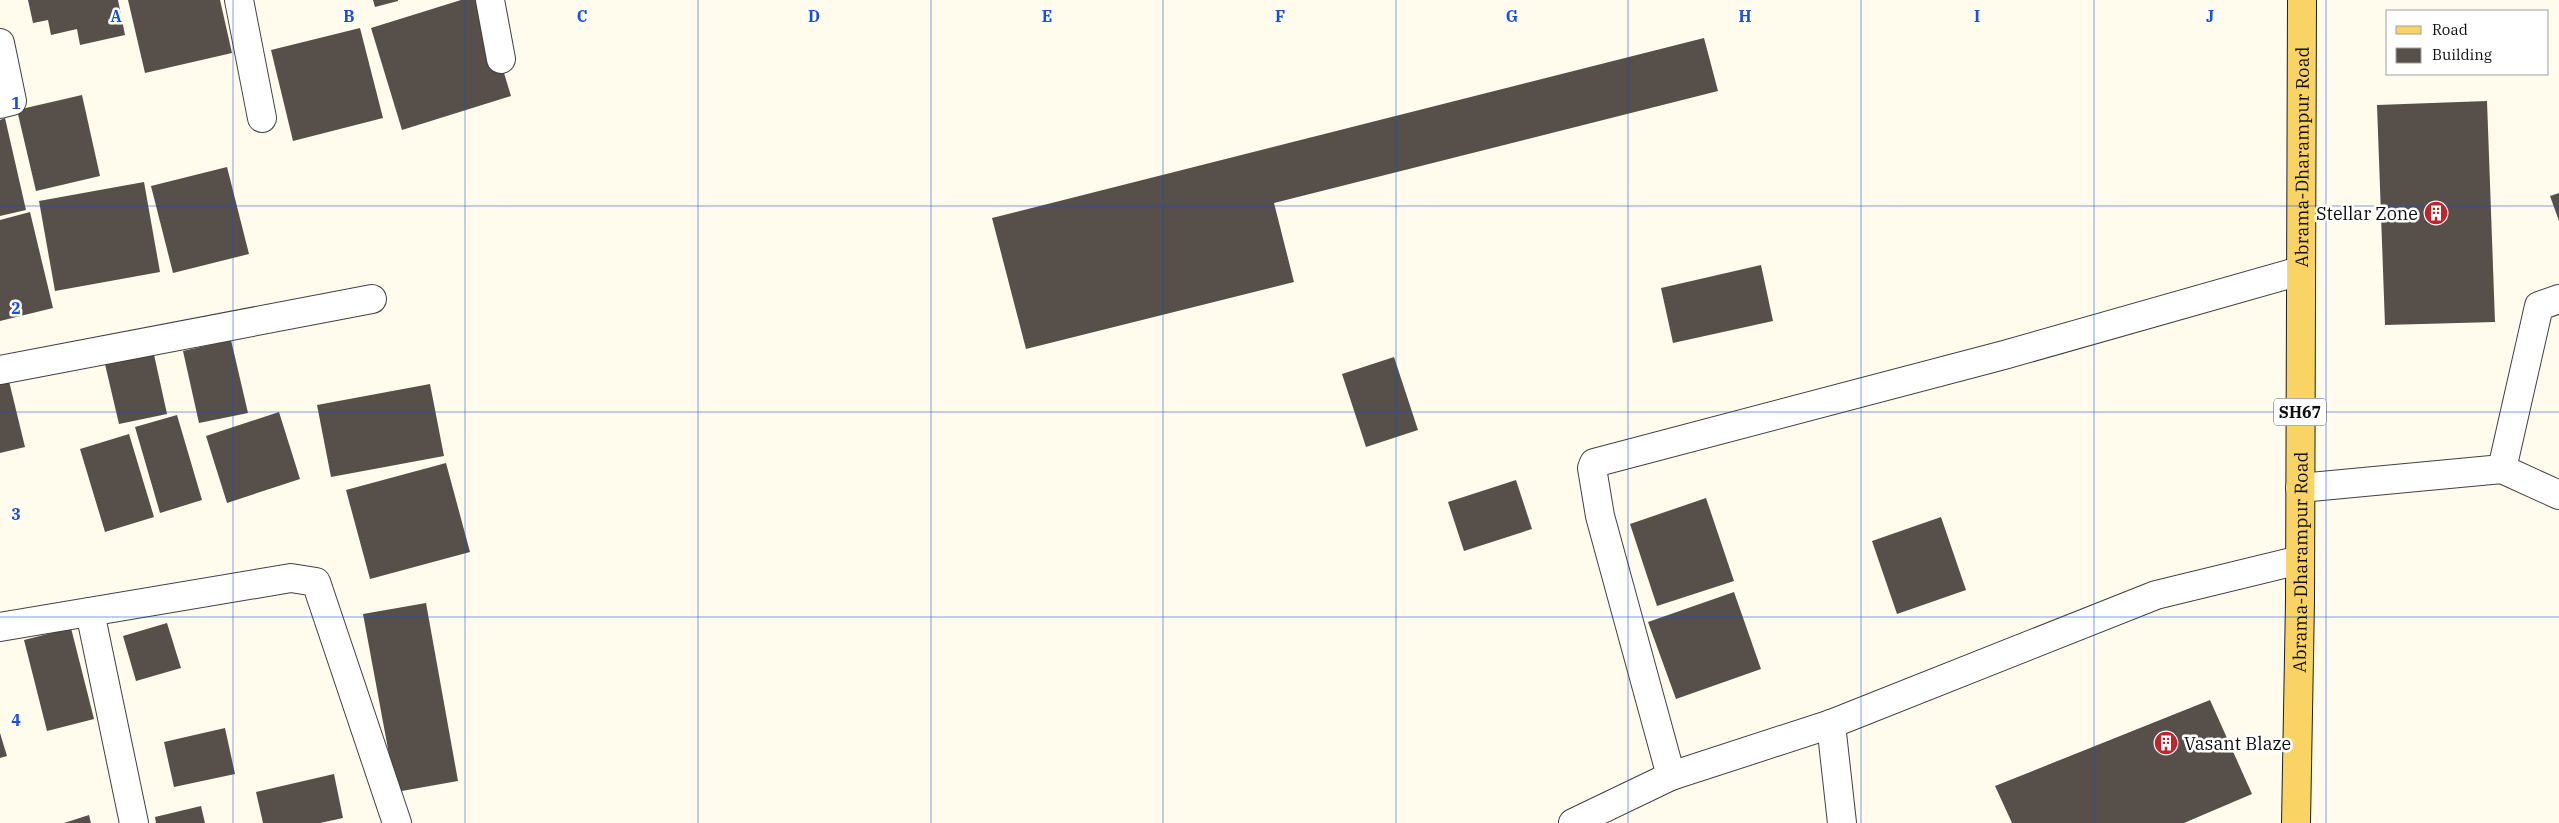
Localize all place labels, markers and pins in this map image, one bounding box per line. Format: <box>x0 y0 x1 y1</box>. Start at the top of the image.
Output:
building icon: Stellar Zone <box>2423 200 2449 226</box>
place label: Stellar Zone <box>2316 202 2418 225</box>
building icon: Vasant Blaze <box>2153 730 2179 756</box>
place label: Vasant Blaze <box>2184 732 2291 755</box>

